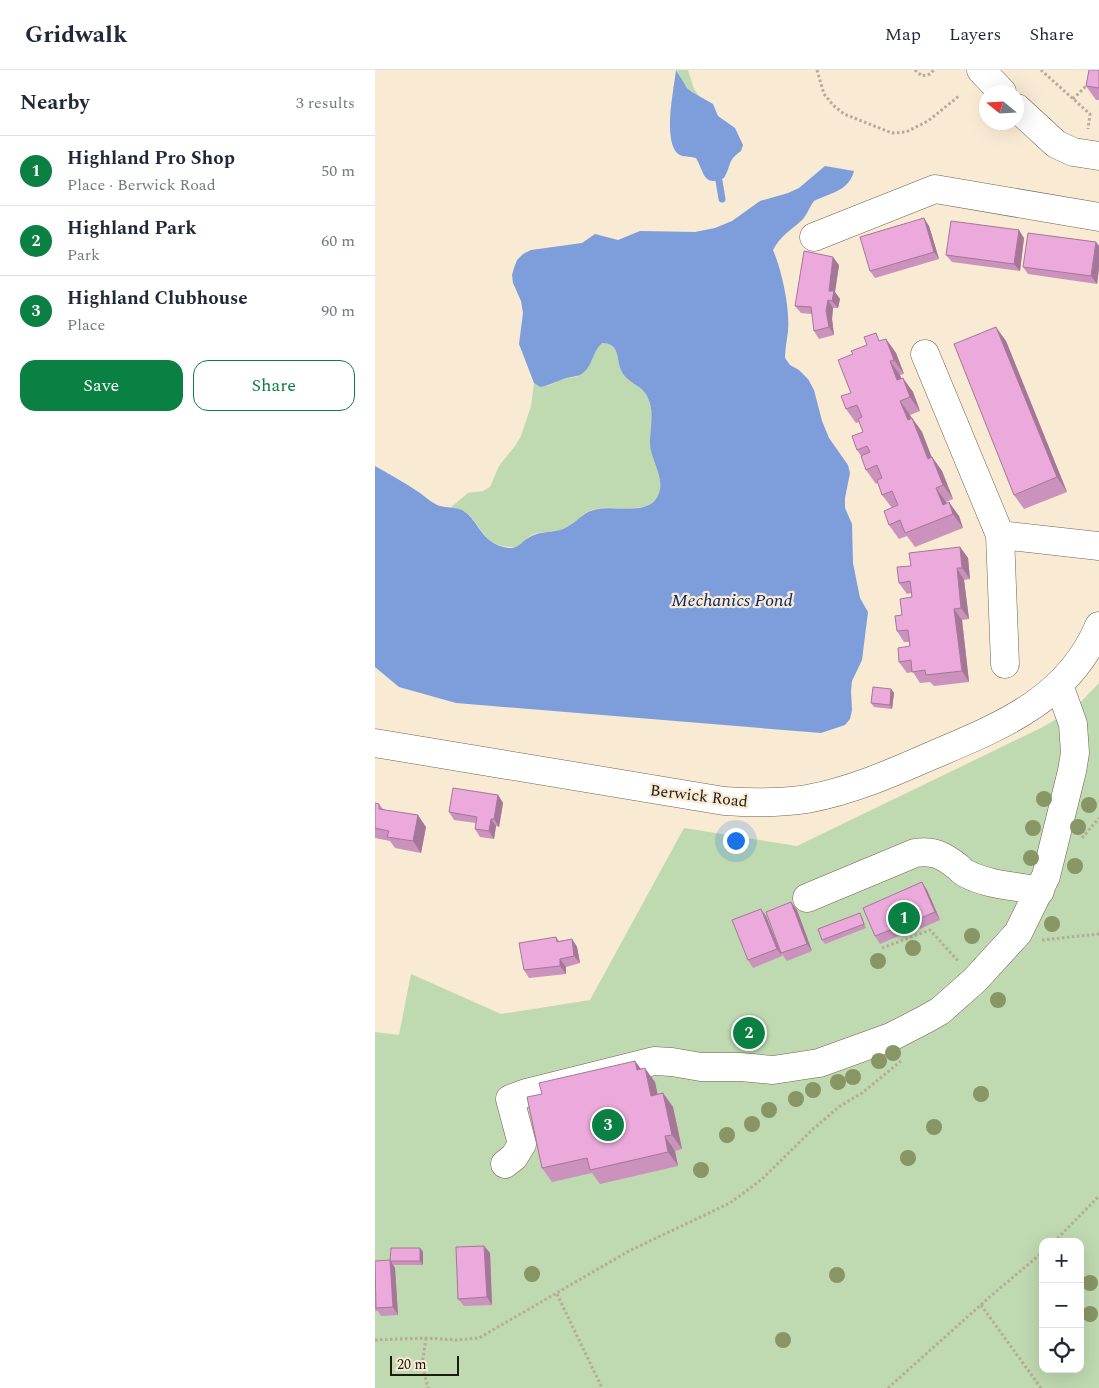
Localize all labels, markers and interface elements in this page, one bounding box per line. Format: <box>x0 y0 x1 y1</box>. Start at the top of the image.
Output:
text: Gridwalk <box>25 17 127 53</box>
text: Map <box>885 21 921 48</box>
text: Layers <box>949 21 1001 48</box>
text: Share <box>1029 21 1074 48</box>
north arrow <box>979 85 1024 130</box>
text: Nearby <box>20 87 90 119</box>
text: 3 results <box>296 91 355 115</box>
text: Highland Pro Shop <box>67 144 235 173</box>
text: 1 <box>32 159 40 183</box>
text: 50 m <box>321 159 355 183</box>
text: Place · Berwick Road <box>67 173 216 197</box>
text: Highland Park <box>67 214 197 243</box>
text: 2 <box>32 229 40 253</box>
text: 60 m <box>321 229 355 253</box>
text: Park <box>67 243 100 267</box>
text: Highland Clubhouse <box>67 284 248 313</box>
text: 3 <box>32 299 40 323</box>
text: 90 m <box>321 299 355 323</box>
text: Place <box>67 313 105 337</box>
button: Save <box>20 360 183 411</box>
button: Share <box>193 360 355 411</box>
water label: Mechanics Pond <box>671 587 793 614</box>
street label: Berwick Road <box>649 778 749 814</box>
your location <box>723 828 749 854</box>
pin: 1 <box>888 899 920 937</box>
pin: 2 <box>733 1014 765 1052</box>
pin: 3 <box>592 1106 624 1144</box>
map controls <box>1039 1238 1084 1373</box>
button: + <box>1039 1238 1084 1283</box>
button: − <box>1039 1283 1084 1328</box>
button: locate <box>1039 1328 1084 1373</box>
scale bar <box>390 1353 459 1376</box>
text: 20 m <box>397 1354 427 1375</box>

